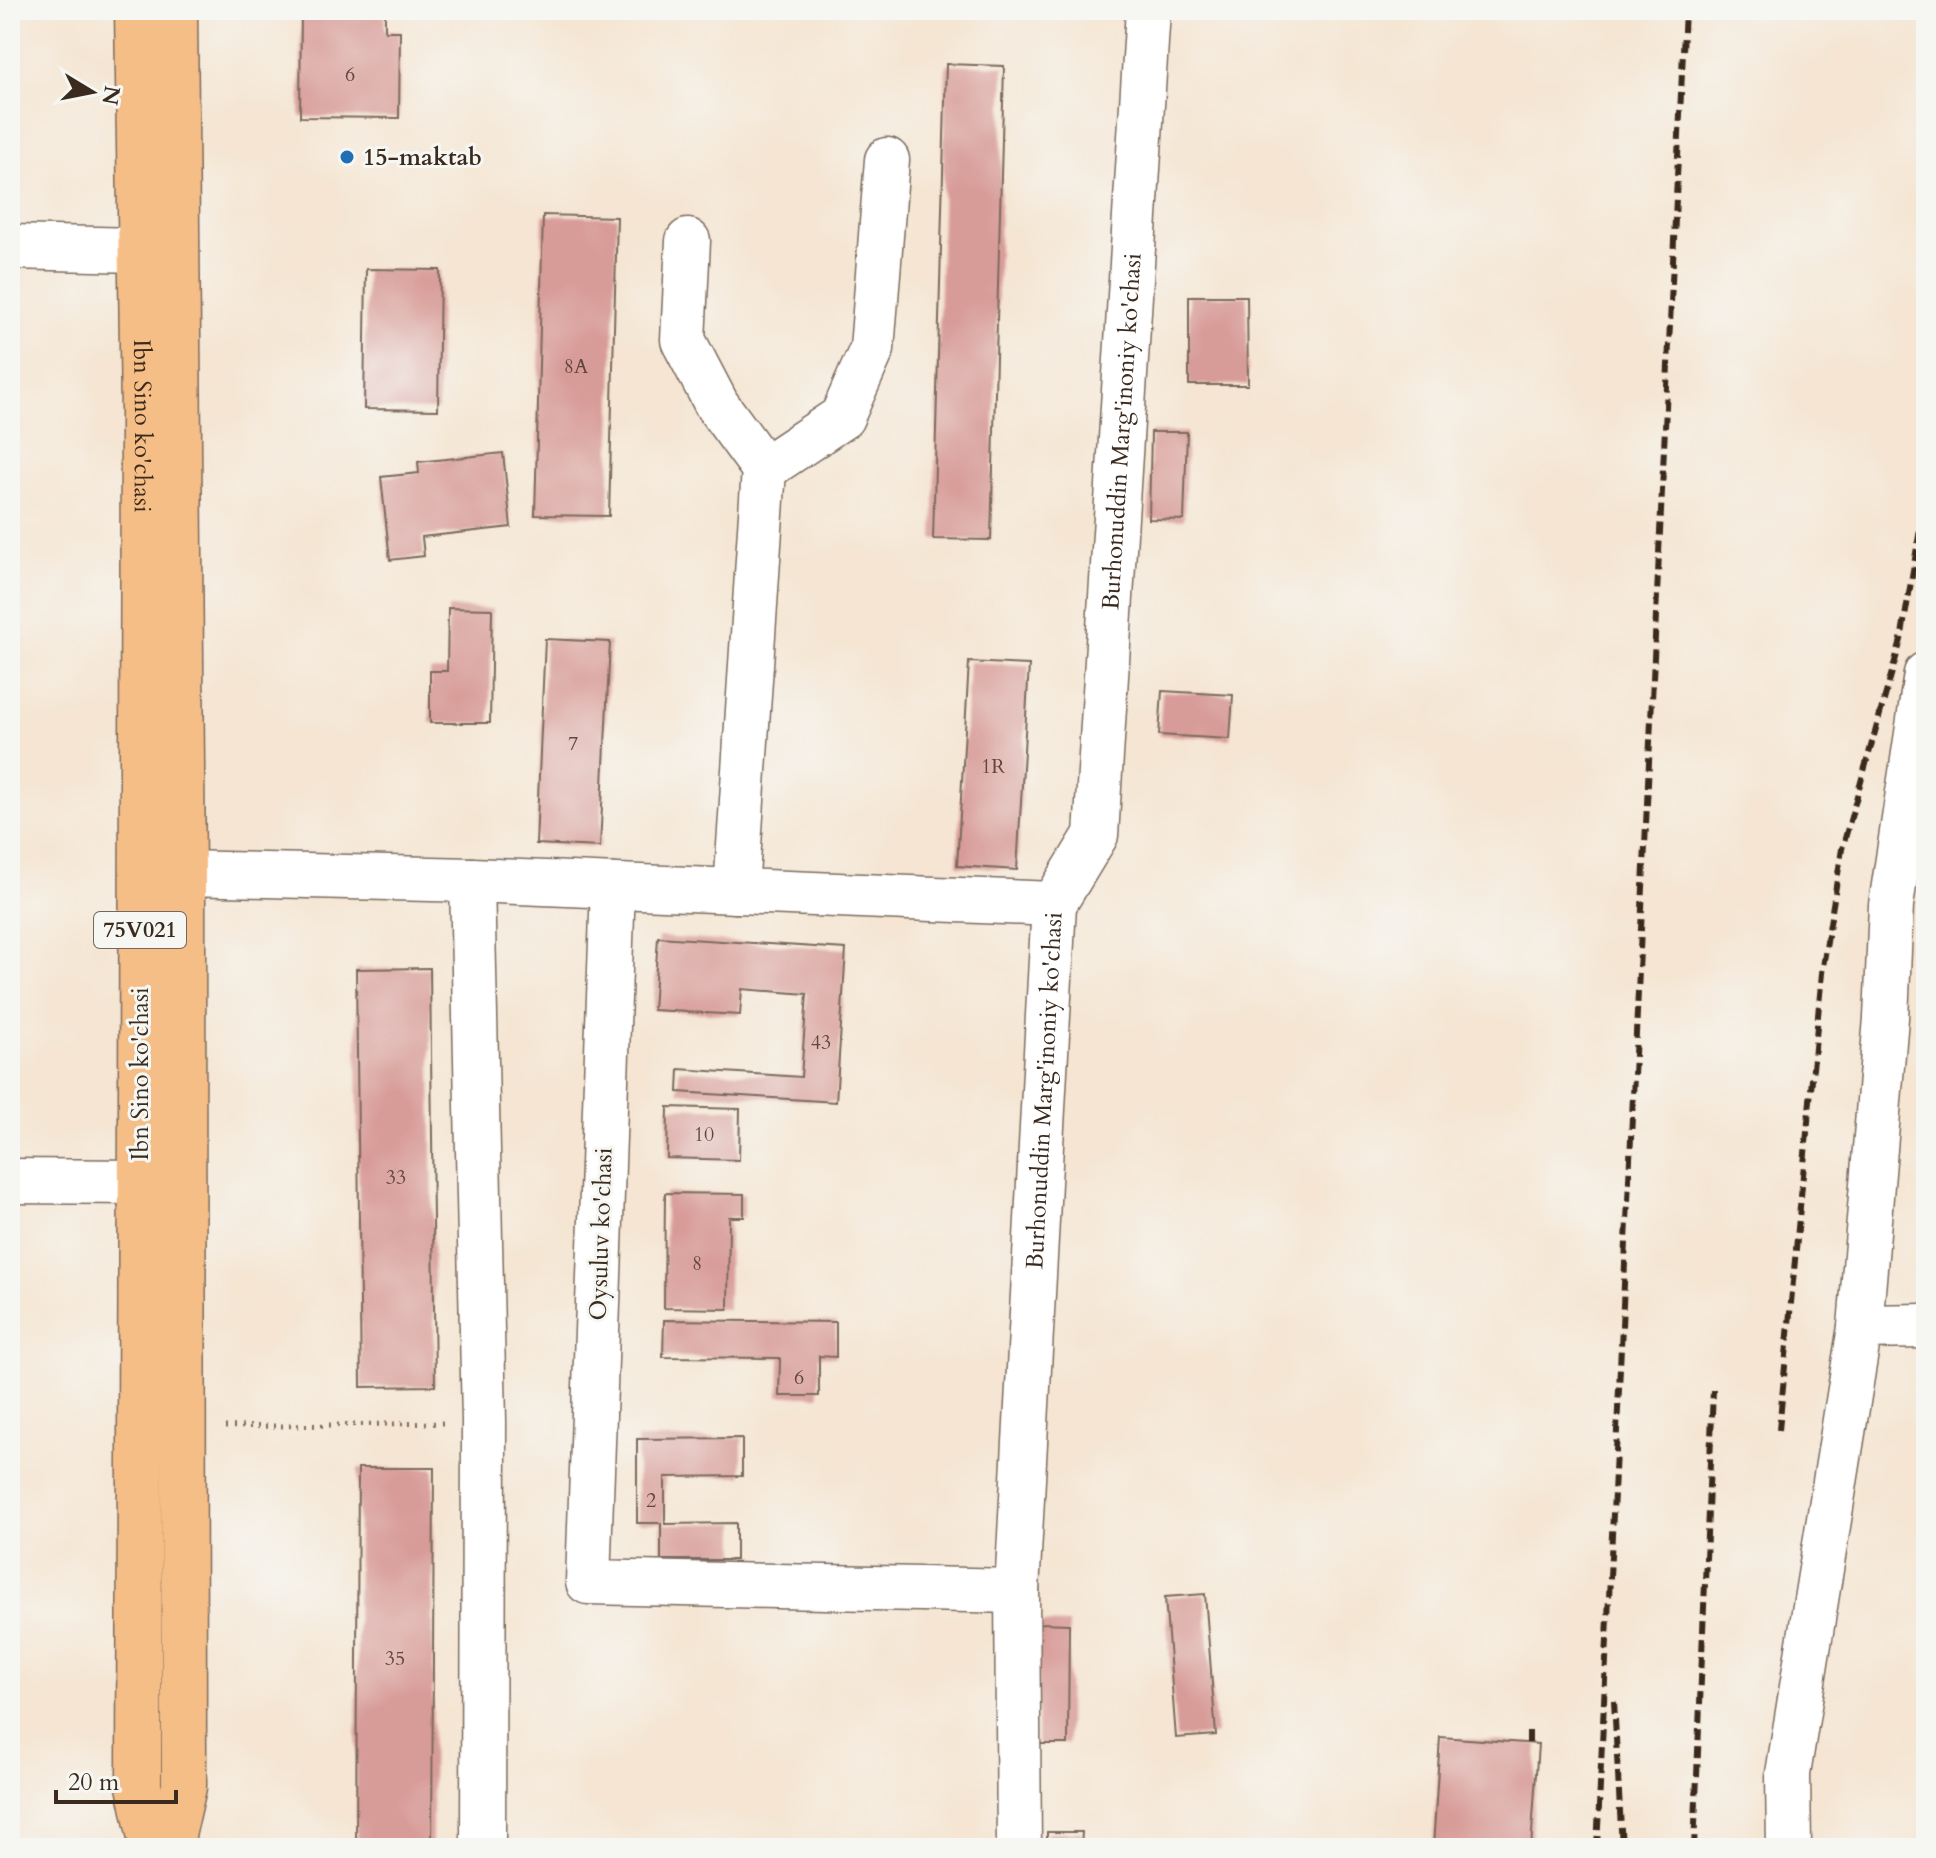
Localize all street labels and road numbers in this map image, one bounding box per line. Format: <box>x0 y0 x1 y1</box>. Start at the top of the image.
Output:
street label: Burhonuddin Marg'inoniy ko'chasi <box>1094 252 1149 611</box>
street label: Ibn Sino ko'chasi <box>125 339 160 513</box>
street label: Burhonuddin Marg'inoniy ko'chasi <box>1018 911 1070 1270</box>
road number: 75V021 <box>94 912 186 948</box>
street label: Ibn Sino ko'chasi <box>124 987 157 1161</box>
street label: Oysuluv ko'chasi <box>581 1147 621 1321</box>

